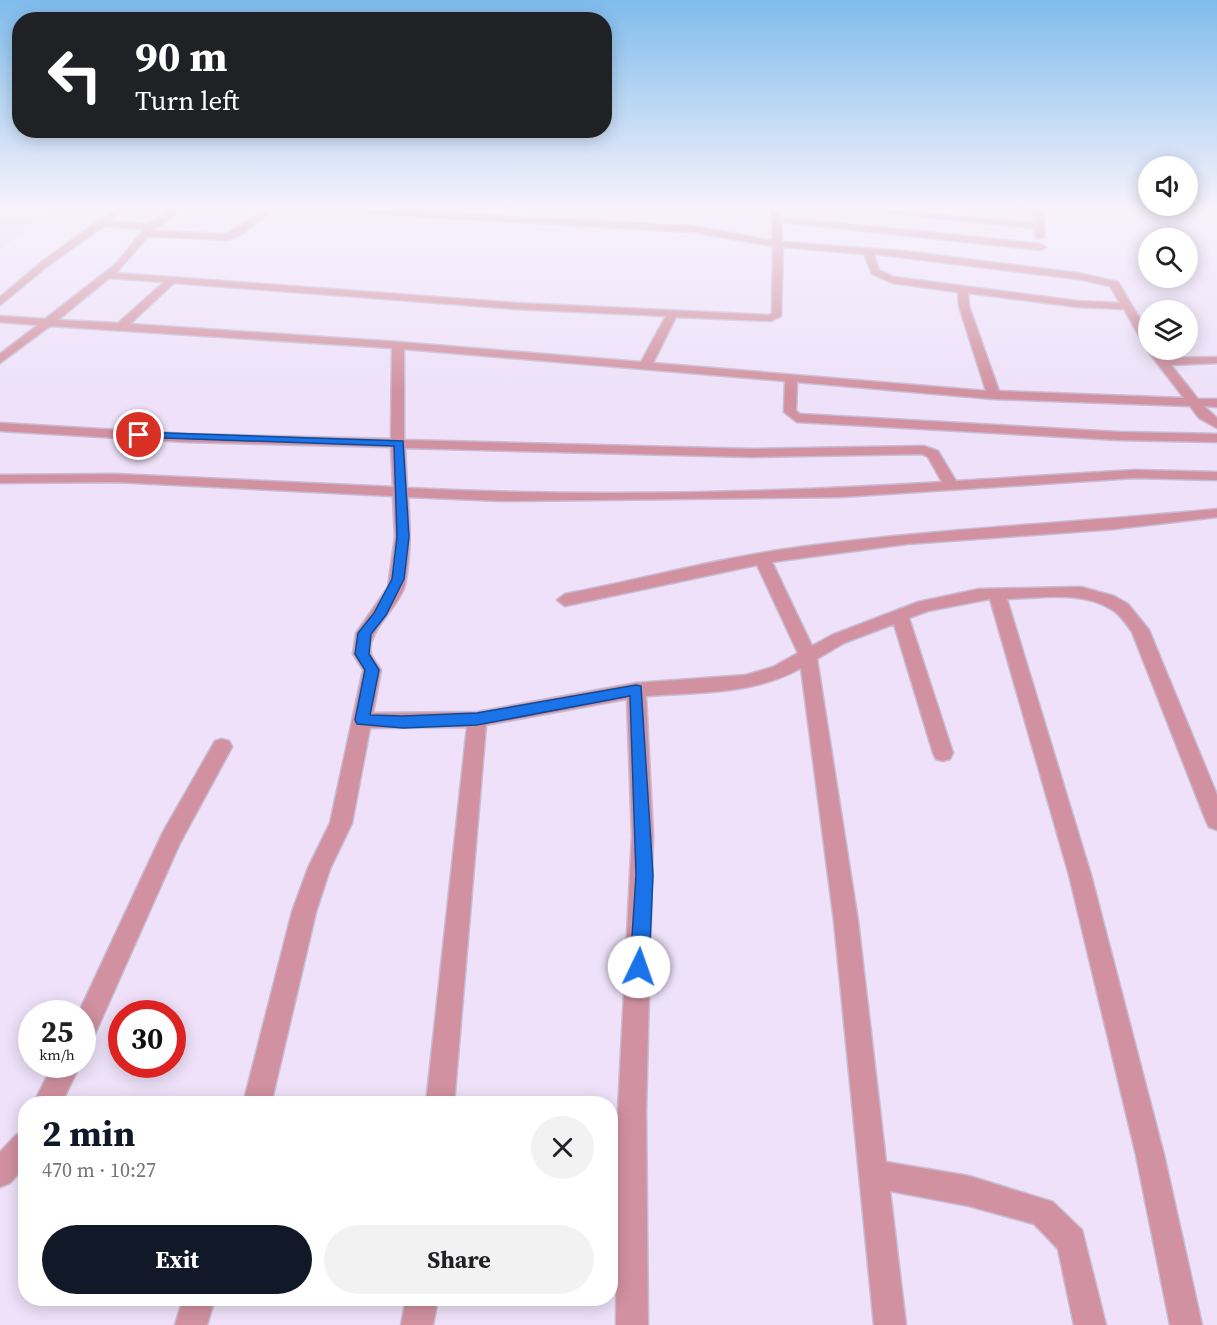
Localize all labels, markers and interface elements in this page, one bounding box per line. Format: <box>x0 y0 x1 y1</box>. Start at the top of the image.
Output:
text: 90 m <box>135 27 228 85</box>
icon: left <box>36 36 114 114</box>
text: Turn left <box>135 82 239 119</box>
map controls <box>1138 156 1198 360</box>
button: sound <box>1138 156 1198 216</box>
button: search <box>1138 228 1198 288</box>
button: layers <box>1138 300 1198 360</box>
pin <box>113 409 164 460</box>
icon: arrive <box>122 418 155 451</box>
position arrow <box>607 935 671 999</box>
speed limit sign: 30 <box>108 1000 186 1078</box>
text: 25 <box>41 1011 73 1052</box>
text: km/h <box>39 1044 75 1065</box>
text: 2 min <box>42 1109 135 1158</box>
button: close <box>531 1116 594 1179</box>
text: 470 m · 10:27 <box>42 1156 156 1184</box>
button: Exit <box>42 1225 312 1294</box>
button: Share <box>324 1225 594 1294</box>

